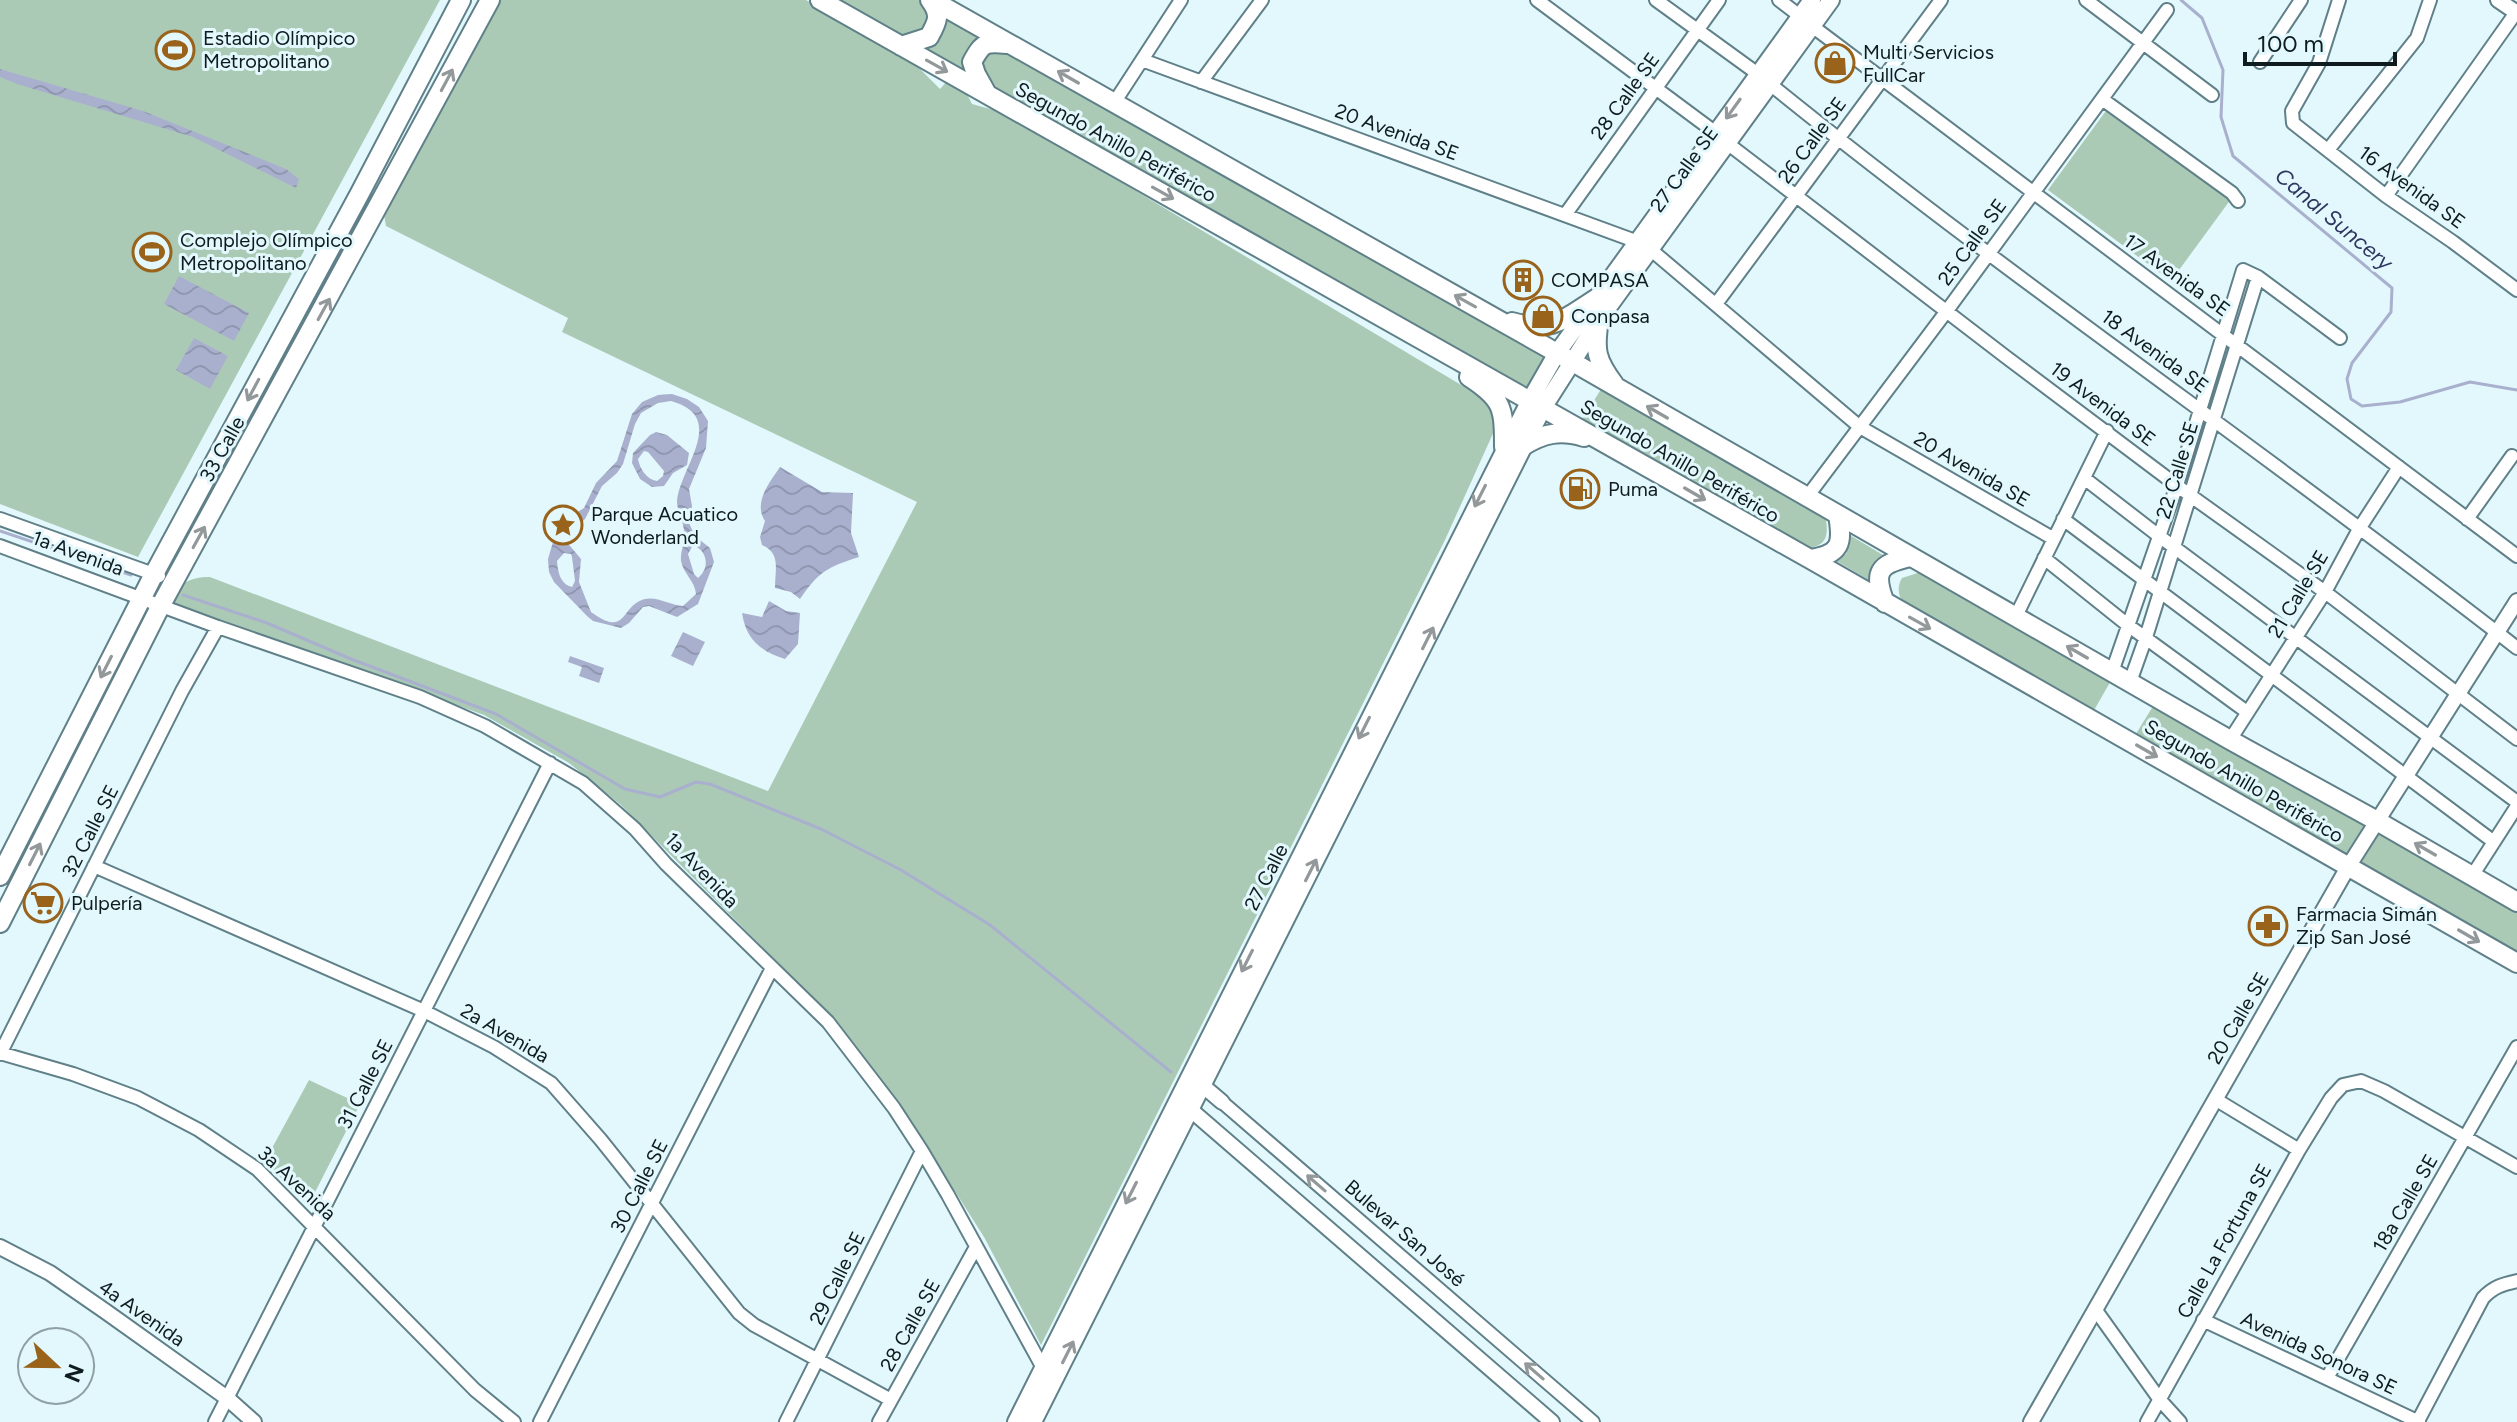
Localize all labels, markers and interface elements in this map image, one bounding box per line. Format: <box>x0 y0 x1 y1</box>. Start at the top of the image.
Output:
scale bar <box>2245 16 2395 66</box>
place label: Estadio Olímpico Metropolitano <box>203 26 355 73</box>
sports icon: Estadio Olímpico Metropolitano <box>154 29 196 71</box>
text: 100 m <box>2257 29 2324 58</box>
place label: Multi Servicios FullCar <box>1863 40 1994 87</box>
shop icon: Multi Servicios FullCar <box>1814 42 1856 84</box>
street label: 28 Calle SE <box>1585 48 1665 144</box>
one-way arrow <box>925 58 948 74</box>
one-way arrow <box>440 69 456 93</box>
one-way arrow <box>1057 69 1080 85</box>
street label: Segundo Anillo Periférico <box>1011 77 1221 207</box>
street label: 26 Calle SE <box>1773 92 1851 188</box>
one-way arrow <box>1725 97 1742 119</box>
street label: 20 Avenida SE <box>1332 98 1462 166</box>
street label: 27 Calle SE <box>1645 121 1723 217</box>
street label: 16 Avenida SE <box>2354 140 2470 234</box>
water label: Canal Suncery <box>2270 162 2399 277</box>
one-way arrow <box>1151 186 1175 202</box>
street label: 25 Calle SE <box>1933 194 2011 290</box>
place label: Complejo Olímpico Metropolitano <box>180 228 353 275</box>
street label: 17 Avenida SE <box>2119 229 2235 321</box>
sports icon: Complejo Olímpico Metropolitano <box>131 231 173 273</box>
building icon: COMPASA <box>1502 259 1544 301</box>
place label: COMPASA <box>1551 268 1649 292</box>
one-way arrow <box>1454 293 1477 309</box>
shop icon: Conpasa <box>1522 295 1564 337</box>
one-way arrow <box>316 298 332 321</box>
place label: Conpasa <box>1571 304 1650 328</box>
street label: 18 Avenida SE <box>2097 304 2213 398</box>
street label: 19 Avenida SE <box>2046 357 2160 451</box>
one-way arrow <box>245 378 261 401</box>
street label: Segundo Anillo Periférico <box>1576 394 1784 528</box>
one-way arrow <box>1646 404 1669 420</box>
street label: 33 Calle <box>194 412 250 486</box>
street label: 22 Calle SE <box>2151 418 2203 522</box>
street label: 20 Avenida SE <box>1910 426 2034 512</box>
fuel station icon: Puma <box>1559 468 1601 510</box>
place label: Puma <box>1608 477 1658 501</box>
one-way arrow <box>1472 483 1487 507</box>
one-way arrow <box>1683 486 1706 502</box>
place label: Parque Acuatico Wonderland <box>591 502 738 549</box>
place icon: Parque Acuatico Wonderland <box>542 504 584 546</box>
street label: 1a Avenida <box>29 525 127 581</box>
one-way arrow <box>191 526 207 549</box>
street label: 21 Calle SE <box>2263 546 2333 642</box>
one-way arrow <box>1908 616 1932 631</box>
one-way arrow <box>1420 626 1436 650</box>
one-way arrow <box>2066 644 2089 660</box>
one-way arrow <box>98 655 113 679</box>
street label: Segundo Anillo Periférico <box>2140 714 2348 848</box>
one-way arrow <box>1355 716 1371 740</box>
one-way arrow <box>2135 743 2158 759</box>
street label: 32 Calle SE <box>57 781 123 881</box>
street label: 1a Avenida <box>660 827 744 913</box>
street label: 27 Calle <box>1239 840 1293 914</box>
one-way arrow <box>2414 841 2437 857</box>
one-way arrow <box>28 842 44 866</box>
one-way arrow <box>1303 859 1319 883</box>
supermarket icon: Pulpería <box>22 882 64 924</box>
place label: Pulpería <box>71 891 142 915</box>
place label: Farmacia Simán Zip San José <box>2296 902 2437 949</box>
pharmacy icon: Farmacia Simán Zip San José <box>2247 905 2289 947</box>
one-way arrow <box>2457 929 2481 944</box>
one-way arrow <box>1239 948 1254 972</box>
street label: 20 Calle SE <box>2202 968 2274 1068</box>
street label: 2a Avenida <box>456 998 554 1068</box>
street label: 31 Calle SE <box>332 1035 398 1133</box>
street label: 30 Calle SE <box>605 1135 673 1237</box>
street label: 3a Avenida <box>253 1141 341 1225</box>
street label: 18a Calle SE <box>2367 1150 2443 1256</box>
street label: Calle La Fortuna SE <box>2172 1159 2276 1323</box>
one-way arrow <box>1306 1174 1327 1192</box>
street label: Bulevar San José <box>1340 1174 1470 1292</box>
one-way arrow <box>1122 1181 1137 1204</box>
street label: 29 Calle SE <box>804 1227 870 1329</box>
street label: 4a Avenida <box>94 1275 190 1351</box>
street label: 28 Calle SE <box>875 1275 945 1375</box>
street label: Avenida Sonora SE <box>2237 1306 2401 1400</box>
north arrow <box>16 1326 96 1406</box>
one-way arrow <box>1060 1341 1076 1365</box>
text: N <box>58 1360 90 1386</box>
one-way arrow <box>1525 1362 1545 1380</box>

